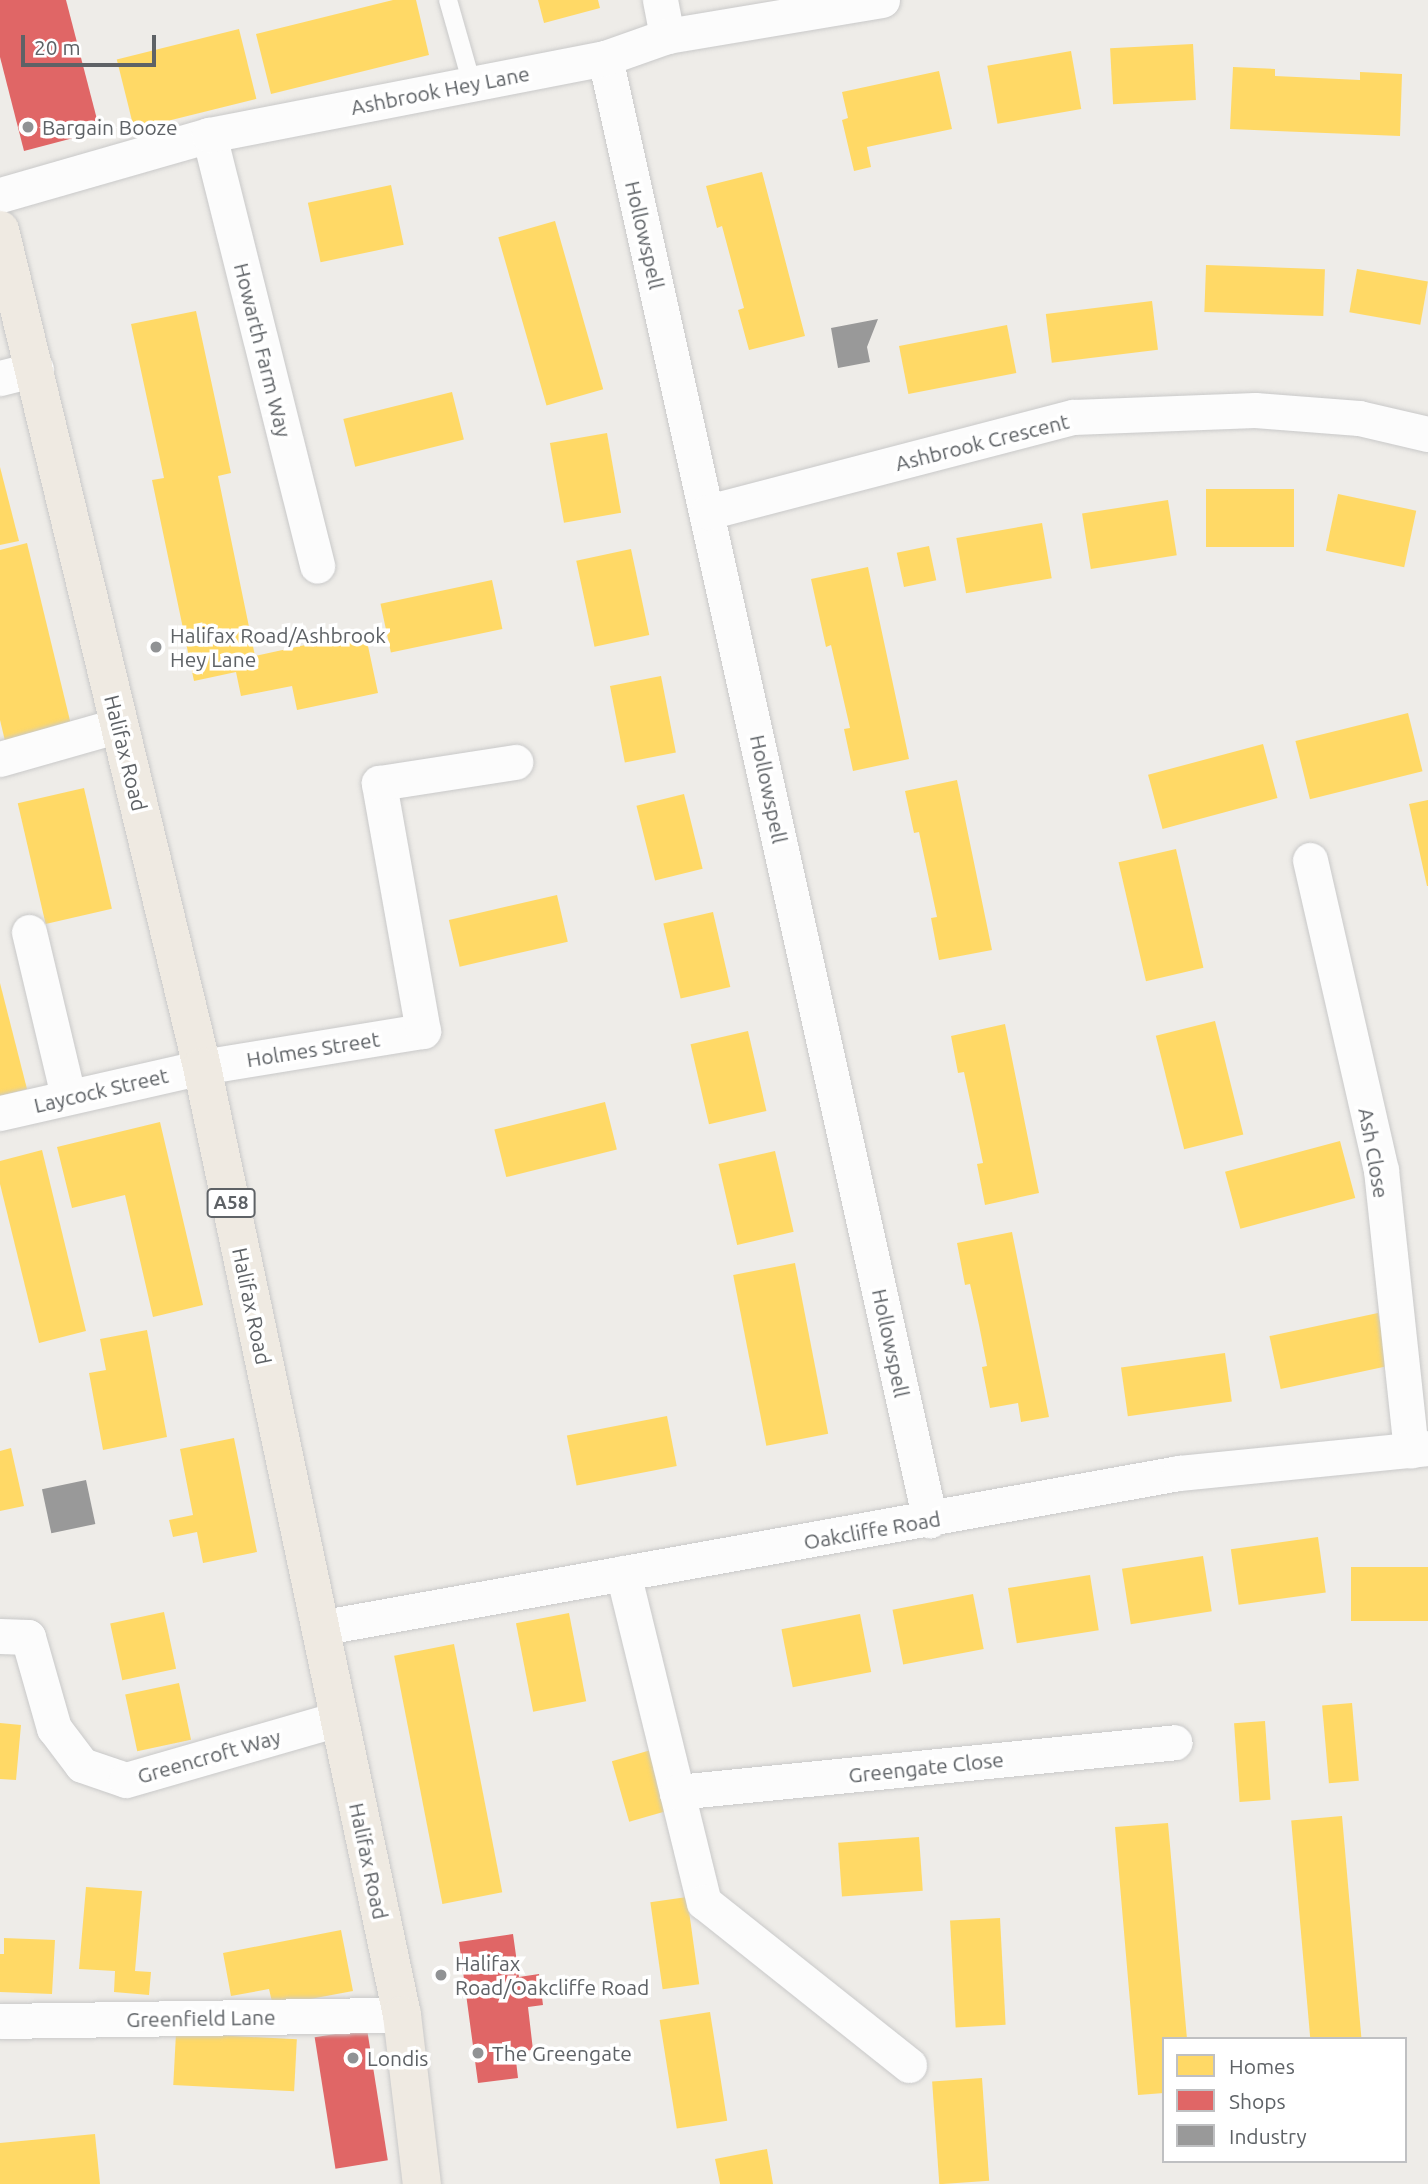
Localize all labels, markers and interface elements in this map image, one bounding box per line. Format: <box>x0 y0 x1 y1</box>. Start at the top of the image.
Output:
scale bar <box>24 21 159 65</box>
text: 20 m <box>34 35 81 59</box>
street label: Ashbrook Hey Lane <box>349 60 531 120</box>
place label: Bargain Booze <box>42 114 178 140</box>
marker: Bargain Booze <box>20 119 36 135</box>
street label: Hollowspell <box>620 178 670 292</box>
street label: Howarth Farm Way <box>229 260 297 440</box>
street label: Ashbrook Crescent <box>892 408 1072 476</box>
place label: Halifax Road/Ashbrook Hey Lane <box>170 622 386 672</box>
marker: Halifax Road/Ashbrook Hey Lane <box>148 639 164 655</box>
street label: Halifax Road <box>99 692 153 814</box>
street label: Hollowspell <box>745 732 793 846</box>
street label: Holmes Street <box>245 1026 381 1072</box>
street label: Laycock Street <box>31 1062 171 1118</box>
street label: Ash Close <box>1354 1106 1394 1200</box>
road number: A58 <box>206 1188 256 1218</box>
street label: Halifax Road <box>227 1245 277 1367</box>
street label: Hollowspell <box>867 1286 915 1400</box>
street label: Oakcliffe Road <box>802 1506 942 1554</box>
street label: Greencroft Way <box>134 1723 284 1789</box>
street label: Greengate Close <box>847 1746 1005 1788</box>
street label: Halifax Road <box>344 1800 394 1922</box>
place label: Halifax Road/Oakcliffe Road <box>455 1950 649 2000</box>
marker: Halifax Road/Oakcliffe Road <box>433 1967 449 1983</box>
street label: Greenfield Lane <box>126 2004 276 2032</box>
legend <box>1162 2037 1407 2163</box>
place label: The Greengate <box>492 2040 632 2066</box>
place label: Londis <box>367 2045 428 2071</box>
marker: The Greengate <box>470 2045 486 2061</box>
marker: Londis <box>345 2050 361 2066</box>
text: Homes <box>1229 2054 1295 2078</box>
text: Shops <box>1229 2089 1286 2113</box>
text: Industry <box>1229 2124 1307 2148</box>

